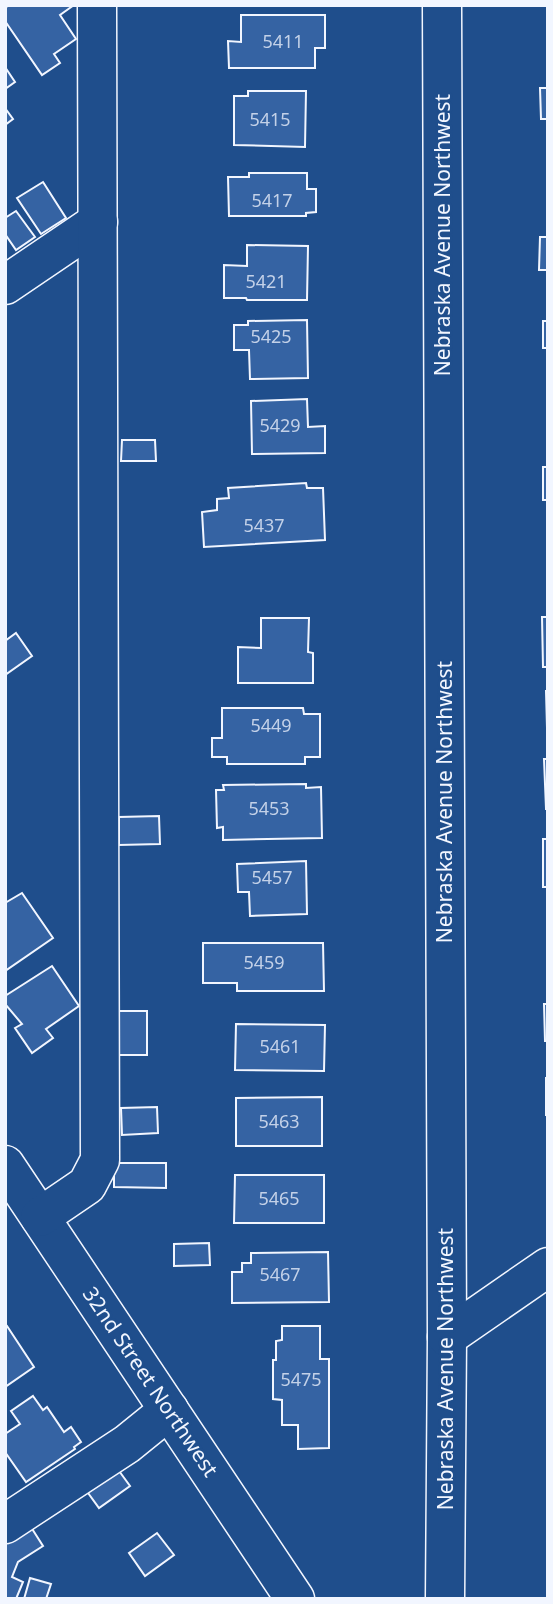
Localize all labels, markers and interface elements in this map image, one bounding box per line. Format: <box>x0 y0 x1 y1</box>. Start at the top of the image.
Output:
house number: 5411 <box>262 29 304 53</box>
street label: Nebraska Avenue Northwest <box>428 93 456 376</box>
house number: 5415 <box>249 107 291 131</box>
house number: 5417 <box>251 188 293 212</box>
house number: 5421 <box>245 269 287 293</box>
house number: 5425 <box>250 324 292 348</box>
house number: 5429 <box>259 413 301 437</box>
house number: 5437 <box>243 513 285 537</box>
street label: Nebraska Avenue Northwest <box>430 660 458 943</box>
house number: 5449 <box>250 713 292 737</box>
house number: 5453 <box>248 796 290 820</box>
house number: 5457 <box>251 865 293 889</box>
house number: 5459 <box>243 950 285 974</box>
house number: 5461 <box>259 1034 301 1058</box>
house number: 5463 <box>258 1109 300 1133</box>
house number: 5465 <box>258 1186 300 1210</box>
street label: Nebraska Avenue Northwest <box>431 1227 459 1510</box>
house number: 5467 <box>259 1262 301 1286</box>
street label: 32nd Street Northwest <box>77 1281 225 1482</box>
house number: 5475 <box>280 1367 322 1391</box>

